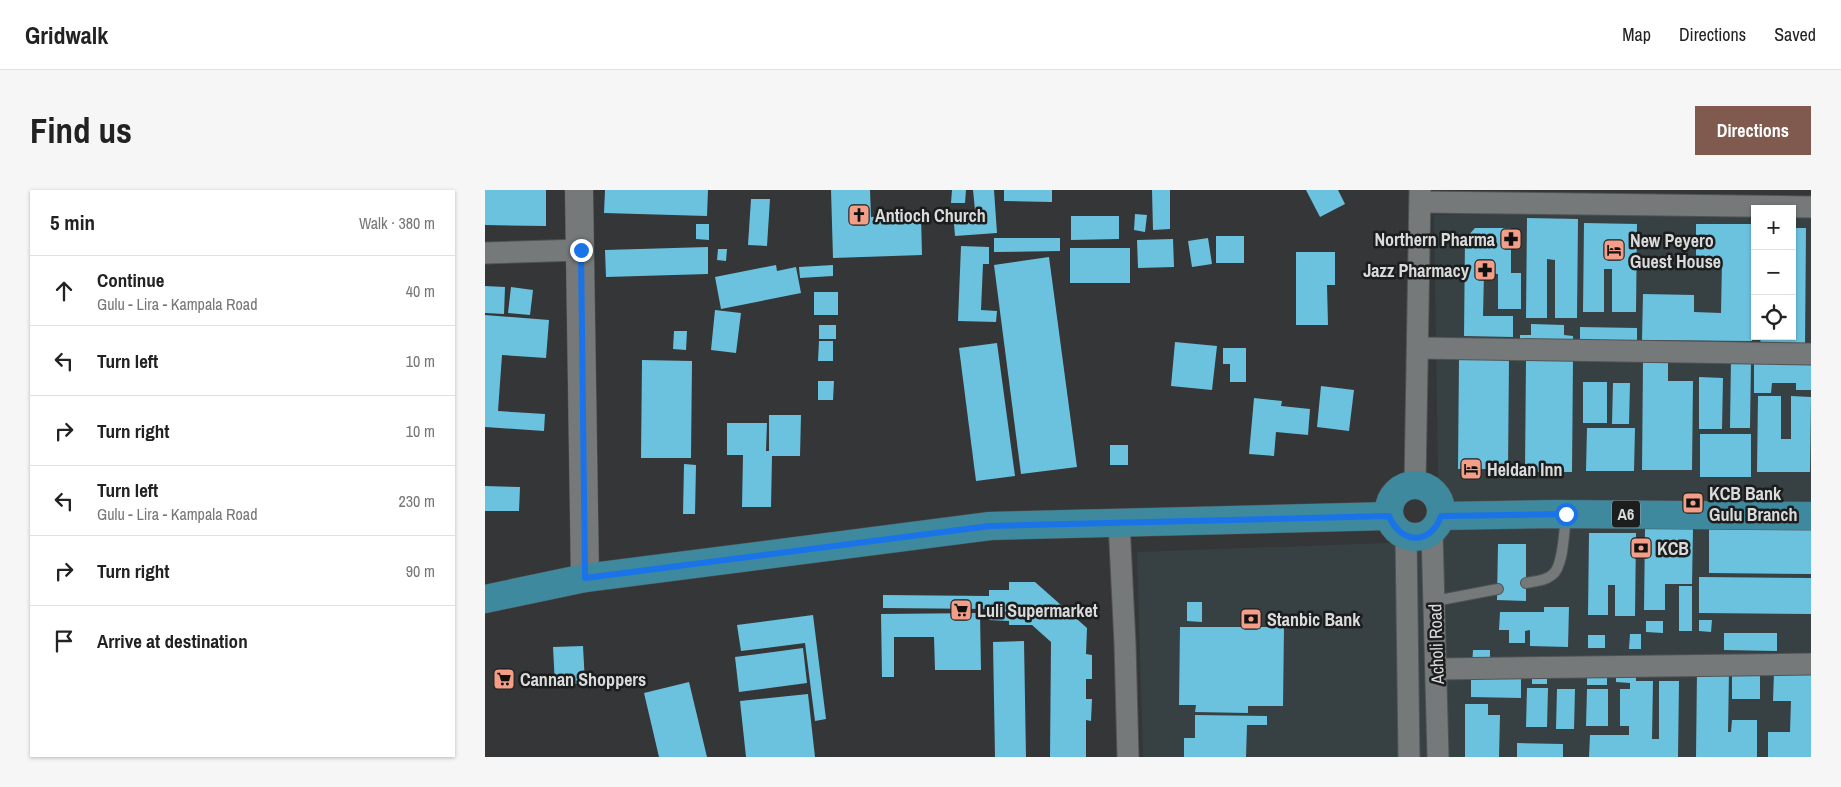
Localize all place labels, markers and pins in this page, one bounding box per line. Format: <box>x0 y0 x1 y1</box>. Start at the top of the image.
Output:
church icon: Antioch Church <box>847 203 871 227</box>
place label: Antioch Church <box>875 203 986 228</box>
place label: Northern Pharma <box>1374 227 1496 252</box>
pharmacy icon: Northern Pharma <box>1499 227 1523 251</box>
place label: New Peyero Guest House <box>1630 228 1721 274</box>
hotel icon: New Peyero Guest House <box>1602 238 1626 262</box>
place label: Jazz Pharmacy <box>1363 258 1470 283</box>
pharmacy icon: Jazz Pharmacy <box>1473 258 1497 282</box>
hotel icon: Heldan Inn <box>1459 457 1483 481</box>
place label: Heldan Inn <box>1487 457 1562 482</box>
place label: KCB Bank Gulu Branch <box>1709 481 1798 527</box>
bank icon: KCB Bank Gulu Branch <box>1681 491 1705 515</box>
bank icon: KCB <box>1629 536 1653 560</box>
place label: KCB <box>1657 536 1689 561</box>
supermarket icon: Luli Supermarket <box>949 598 973 622</box>
place label: Luli Supermarket <box>977 598 1098 623</box>
bank icon: Stanbic Bank <box>1239 607 1263 631</box>
place label: Stanbic Bank <box>1267 607 1361 632</box>
supermarket icon: Cannan Shoppers <box>492 667 516 691</box>
place label: Cannan Shoppers <box>520 667 646 692</box>

